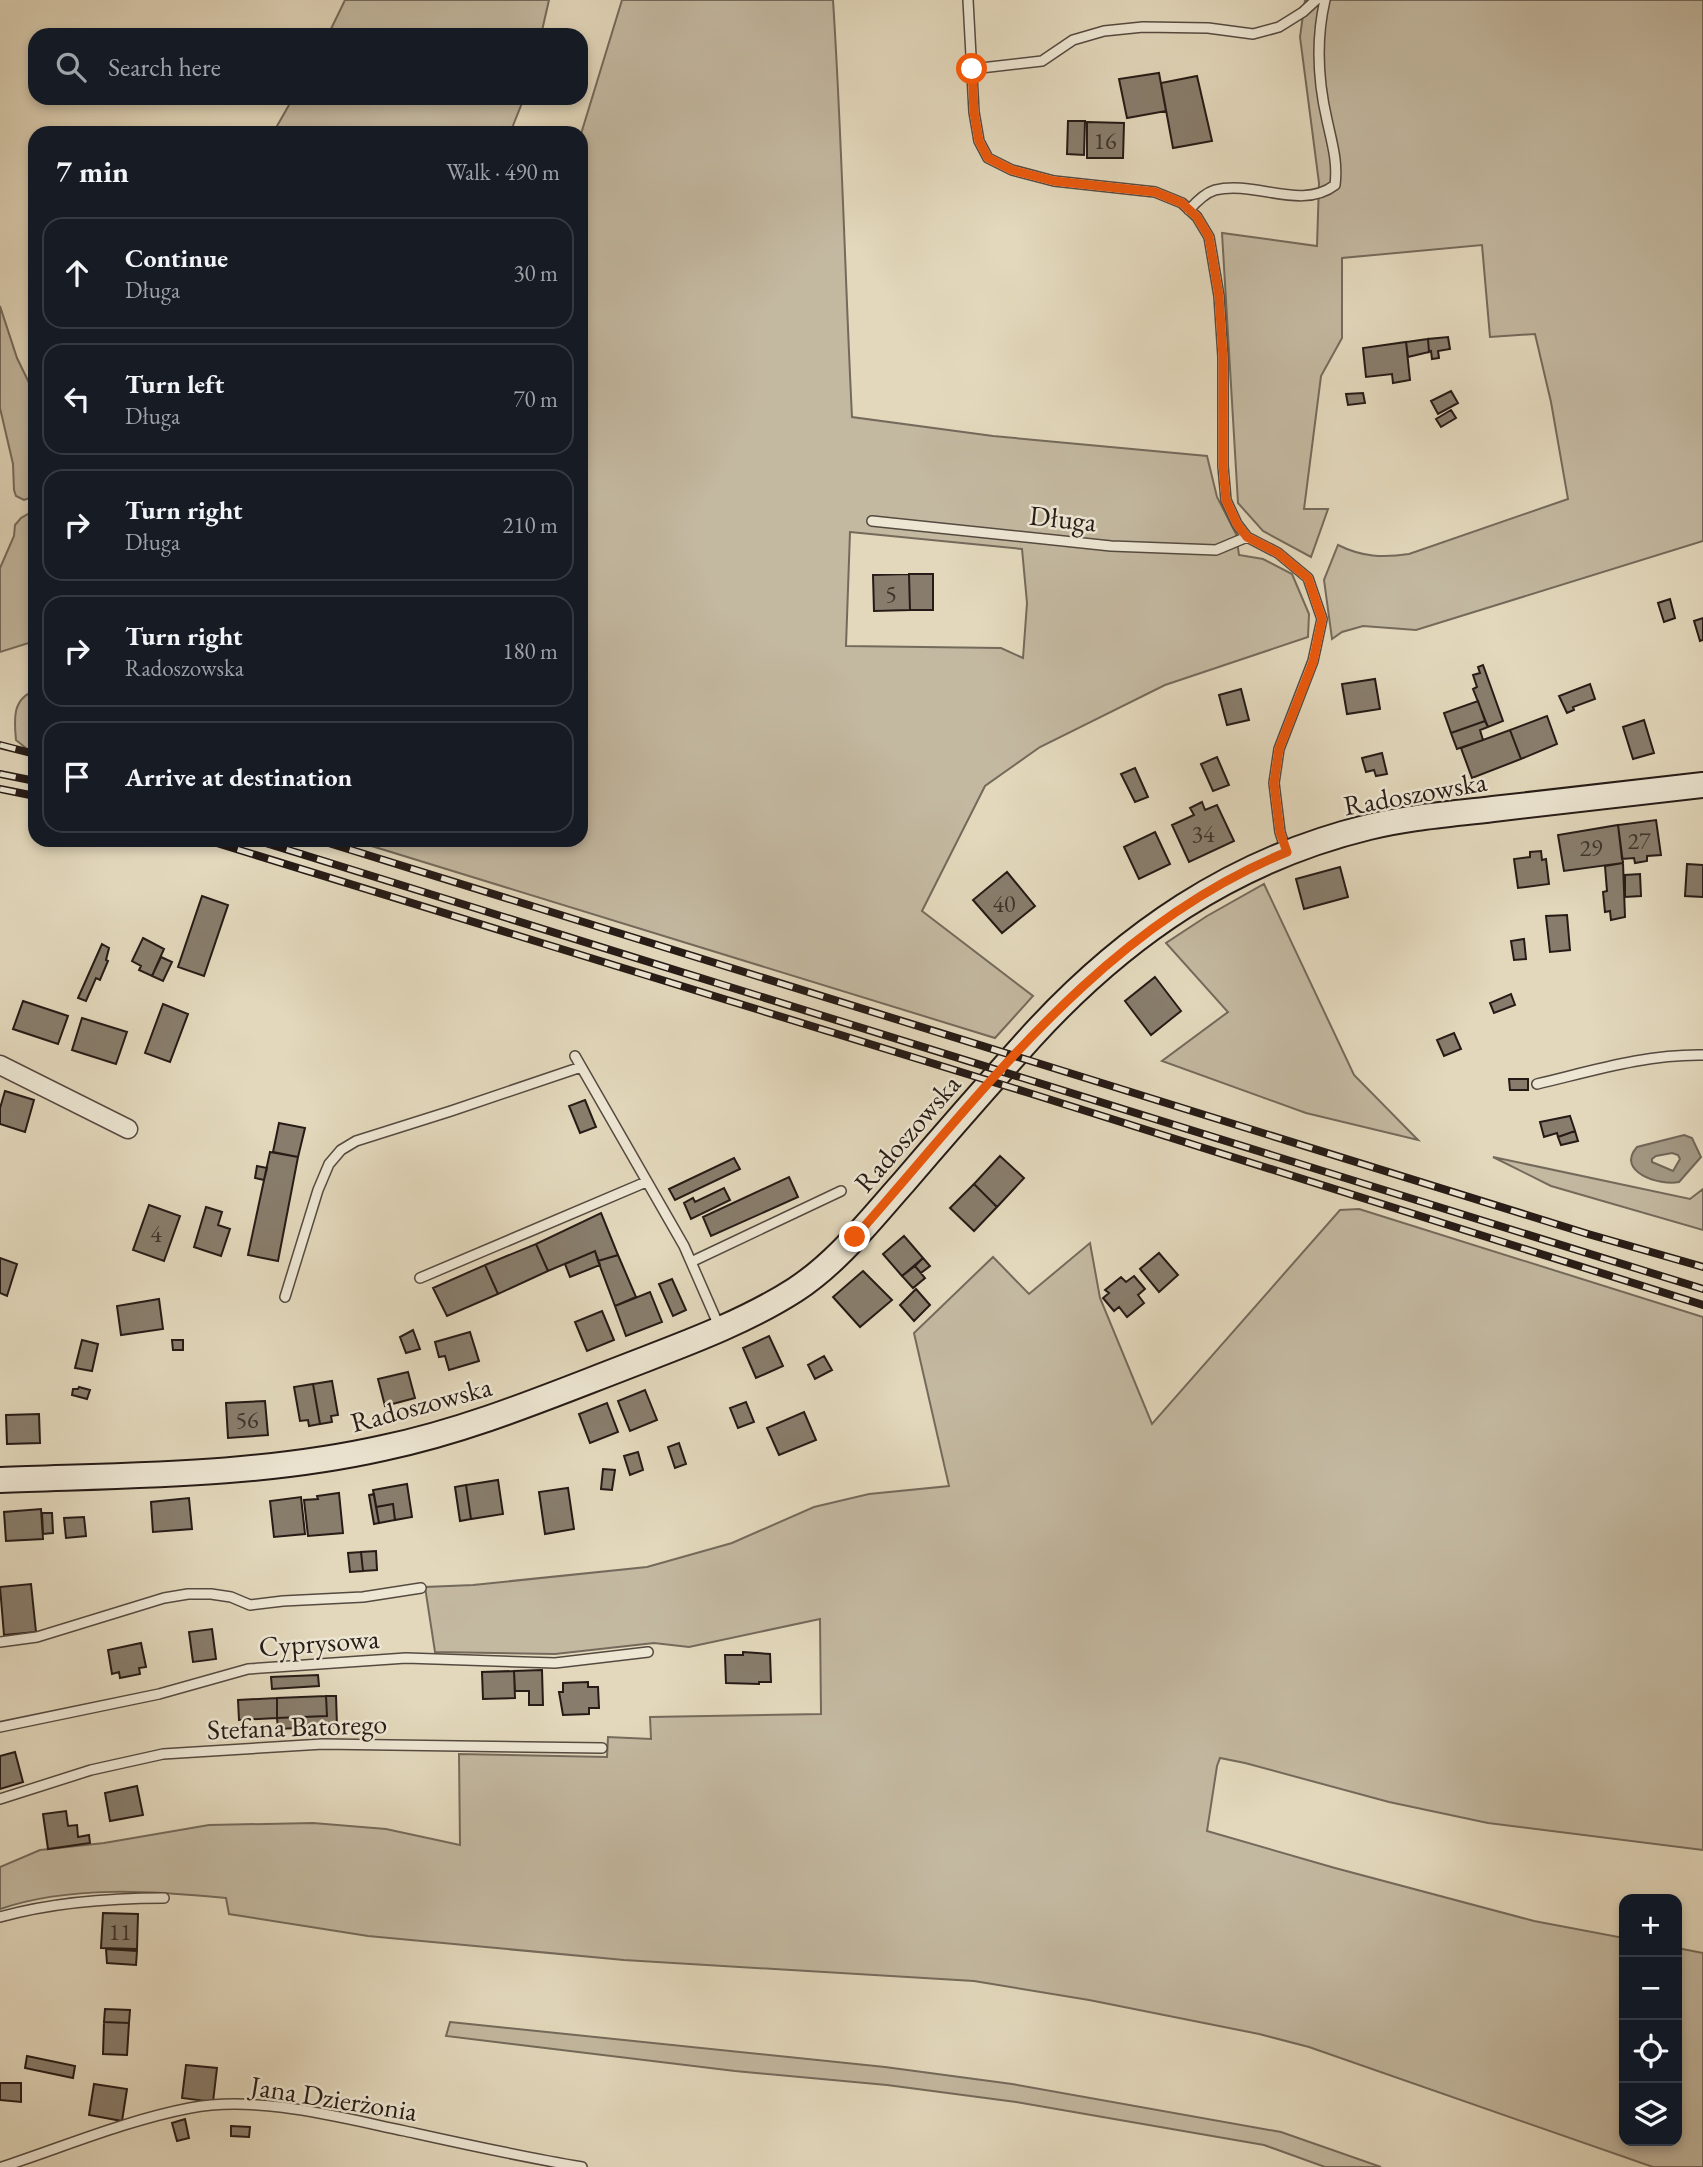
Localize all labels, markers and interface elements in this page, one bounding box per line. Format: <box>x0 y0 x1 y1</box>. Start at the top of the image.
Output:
search box <box>28 28 588 105</box>
icon: search <box>52 48 90 86</box>
text: Search here <box>108 50 221 84</box>
route start <box>956 53 987 84</box>
house number: 16 <box>1093 125 1117 156</box>
text: 7 min <box>56 152 129 191</box>
text: Walk · 490 m <box>446 157 560 187</box>
text: Continue <box>125 241 228 275</box>
icon: ahead <box>58 254 96 292</box>
text: 30 m <box>513 258 558 288</box>
text: Długa <box>125 275 180 305</box>
text: Turn left <box>125 367 224 401</box>
icon: left <box>58 380 96 418</box>
text: 70 m <box>513 384 558 414</box>
text: Długa <box>125 401 180 431</box>
text: Turn right <box>125 493 243 527</box>
street label: Długa <box>1028 497 1099 539</box>
icon: right <box>58 506 96 544</box>
text: 210 m <box>502 510 558 540</box>
text: Długa <box>125 527 180 557</box>
house number: 5 <box>885 578 897 609</box>
text: Turn right <box>125 619 243 653</box>
icon: right <box>58 632 96 670</box>
text: 180 m <box>502 636 558 666</box>
text: Radoszowska <box>125 653 244 683</box>
icon: arrive <box>58 758 96 796</box>
text: Arrive at destination <box>125 760 352 794</box>
street label: Radoszowska <box>1341 763 1490 823</box>
house number: 34 <box>1191 818 1215 849</box>
house number: 27 <box>1627 825 1651 856</box>
house number: 29 <box>1579 832 1603 863</box>
house number: 40 <box>992 888 1016 919</box>
street label: Radoszowska <box>846 1066 969 1199</box>
house number: 4 <box>150 1218 162 1249</box>
route end <box>839 1221 870 1252</box>
street label: Radoszowska <box>346 1368 496 1440</box>
house number: 56 <box>235 1404 259 1435</box>
street label: Cyprysowa <box>258 1620 381 1664</box>
street label: Stefana Batorego <box>206 1705 388 1747</box>
map controls <box>1619 1894 1682 2146</box>
button: + <box>1619 1894 1682 1957</box>
house number: 11 <box>108 1916 132 1947</box>
button: − <box>1619 1957 1682 2020</box>
button: locate <box>1619 2020 1682 2083</box>
street label: Jana Dzierżonia <box>246 2067 421 2129</box>
button: layers <box>1619 2083 1682 2146</box>

